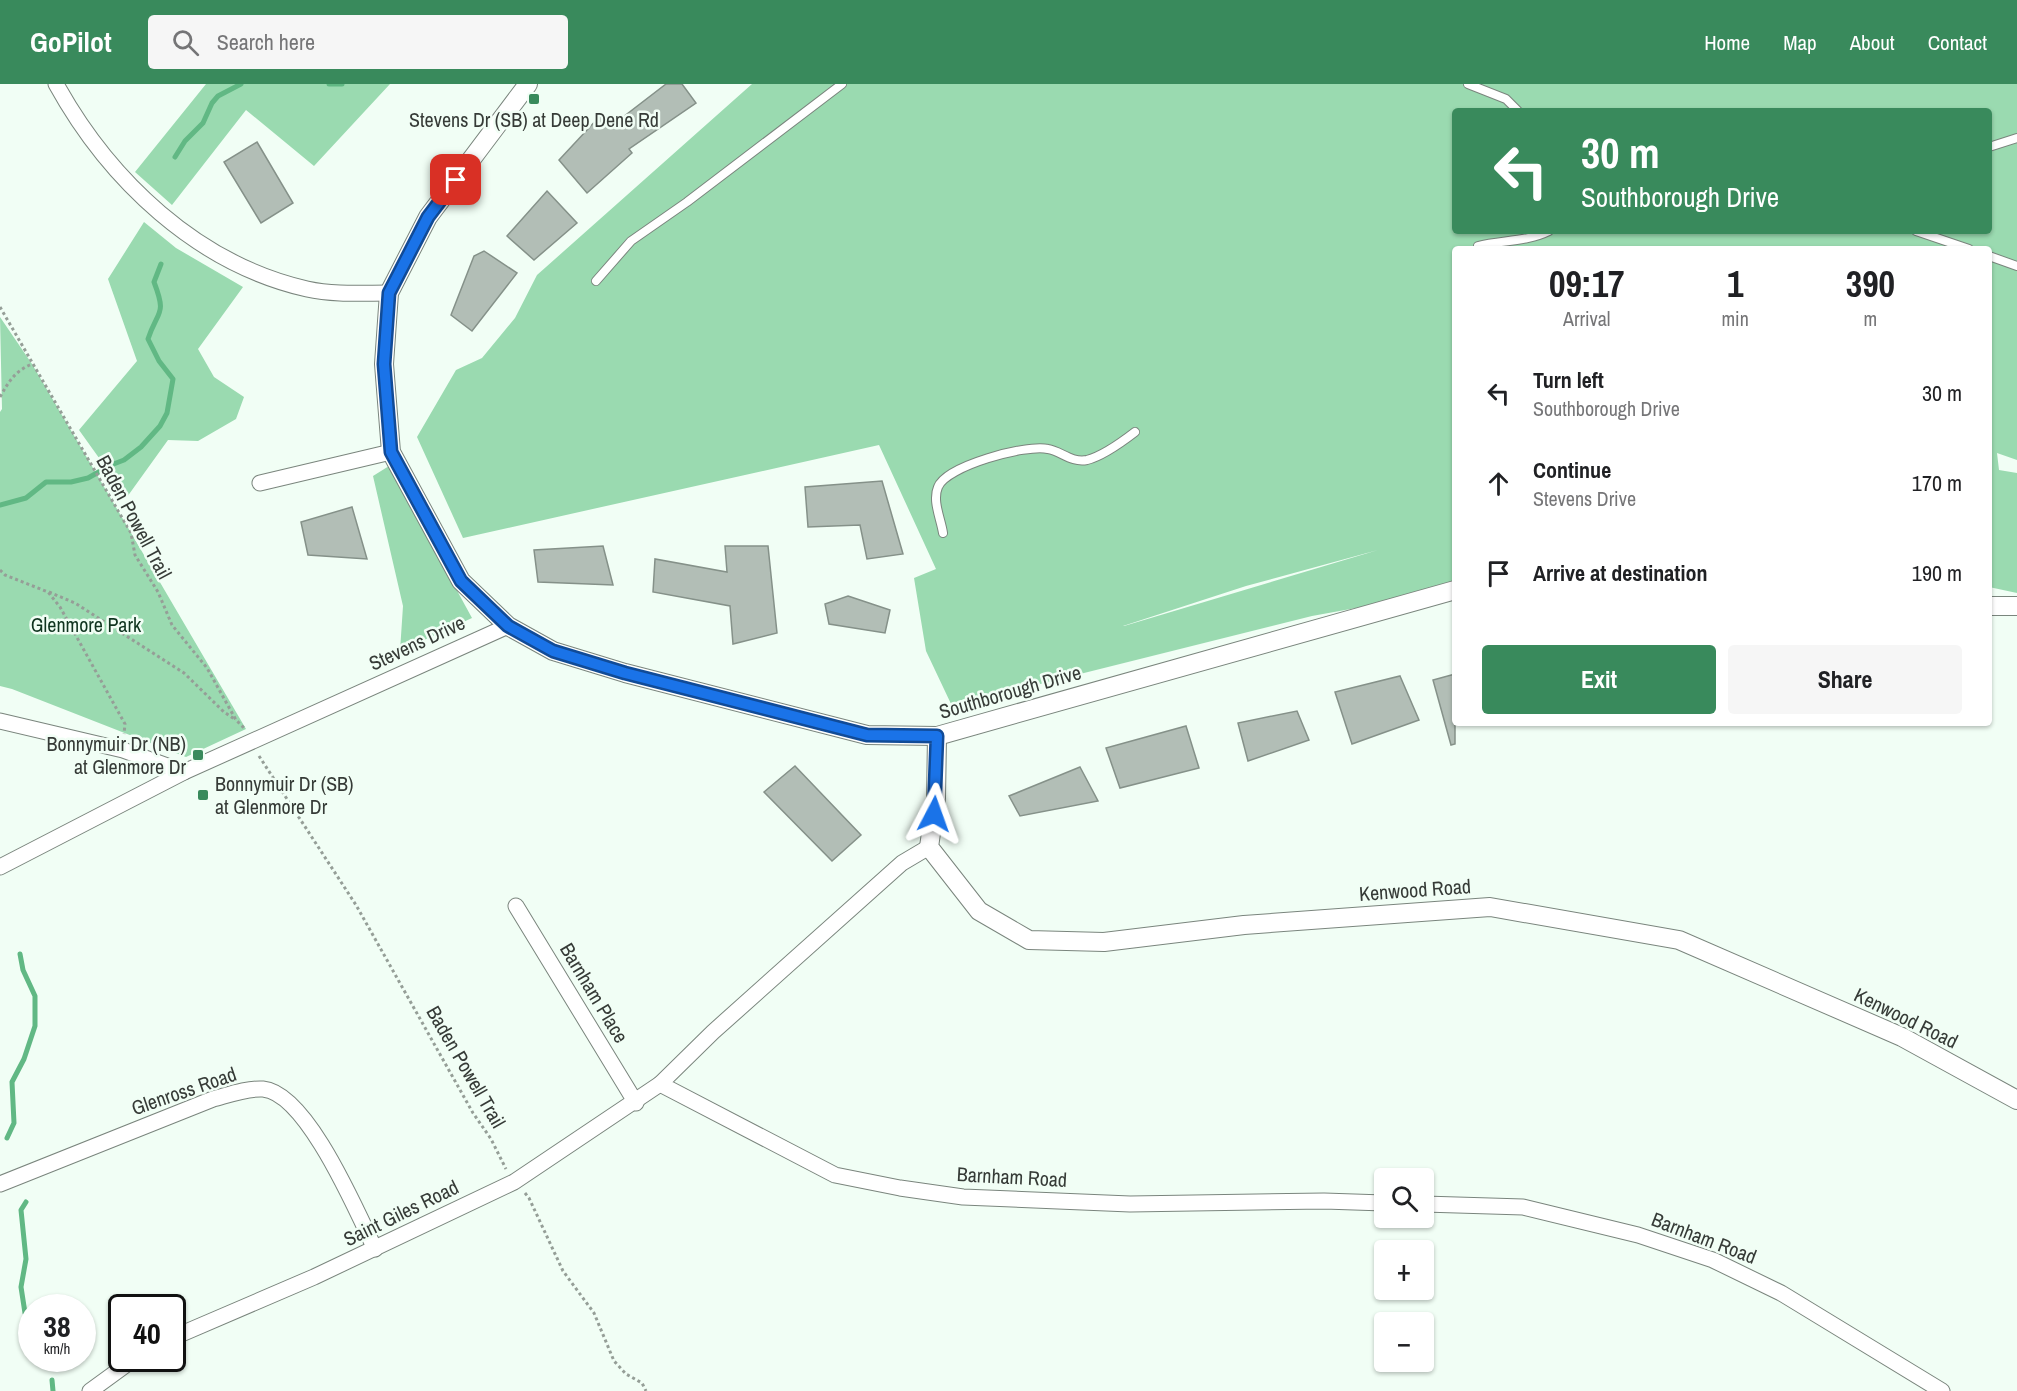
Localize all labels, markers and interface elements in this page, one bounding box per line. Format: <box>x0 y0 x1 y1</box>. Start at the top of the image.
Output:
search box <box>148 15 568 69</box>
text: GoPilot <box>30 23 112 61</box>
icon: search <box>169 26 202 59</box>
text: Search here <box>217 27 315 57</box>
text: Home <box>1704 28 1750 57</box>
text: Map <box>1783 28 1817 57</box>
text: About <box>1850 28 1895 57</box>
text: Contact <box>1928 28 1987 57</box>
marker: Stevens Dr (SB) at Deep Dene Rd <box>527 92 541 106</box>
place label: Stevens Dr (SB) at Deep Dene Rd <box>409 106 659 133</box>
text: 30 m <box>1581 125 1660 181</box>
icon: left <box>1482 132 1560 210</box>
pin <box>430 154 481 205</box>
icon: arrive <box>439 163 472 196</box>
text: Southborough Drive <box>1581 179 1779 215</box>
text: 09:17 <box>1549 260 1624 308</box>
text: 1 <box>1727 260 1743 308</box>
text: 390 <box>1846 260 1895 308</box>
text: Arrival <box>1563 305 1610 332</box>
text: min <box>1721 305 1749 332</box>
text: m <box>1864 305 1877 332</box>
text: Turn left <box>1533 365 1604 395</box>
icon: left <box>1482 377 1515 410</box>
text: 30 m <box>1922 378 1962 408</box>
text: Southborough Drive <box>1533 395 1680 422</box>
street label: Baden Powell Trail <box>90 450 178 583</box>
text: Continue <box>1533 455 1611 485</box>
icon: ahead <box>1482 467 1515 500</box>
text: 170 m <box>1912 468 1962 498</box>
text: Stevens Drive <box>1533 485 1636 512</box>
icon: arrive <box>1482 557 1515 590</box>
text: Arrive at destination <box>1533 558 1707 588</box>
text: 190 m <box>1912 558 1962 588</box>
street label: Stevens Drive <box>364 609 469 677</box>
park label: Glenmore Park <box>31 611 142 638</box>
button: Exit <box>1482 645 1716 714</box>
button: Share <box>1728 645 1962 714</box>
street label: Southborough Drive <box>936 658 1084 725</box>
place label: Bonnymuir Dr (NB) at Glenmore Dr <box>47 730 187 780</box>
marker: Bonnymuir Dr (NB) at Glenmore Dr <box>191 748 205 762</box>
place label: Bonnymuir Dr (SB) at Glenmore Dr <box>215 770 354 820</box>
position arrow <box>902 782 966 846</box>
marker: Bonnymuir Dr (SB) at Glenmore Dr <box>196 788 210 802</box>
street label: Kenwood Road <box>1358 872 1472 907</box>
street label: Barnham Place <box>554 938 635 1048</box>
street label: Kenwood Road <box>1850 981 1963 1054</box>
street label: Baden Powell Trail <box>421 1001 512 1133</box>
street label: Glenross Road <box>128 1060 240 1121</box>
street label: Barnham Road <box>956 1160 1068 1193</box>
map controls <box>1374 1168 1434 1372</box>
button: search <box>1374 1168 1434 1228</box>
street label: Saint Giles Road <box>339 1173 463 1252</box>
street label: Barnham Road <box>1648 1205 1761 1270</box>
button: + <box>1374 1240 1434 1300</box>
speed limit sign: 40 <box>108 1294 186 1372</box>
text: 38 <box>43 1306 71 1346</box>
button: − <box>1374 1312 1434 1372</box>
text: km/h <box>44 1338 70 1359</box>

